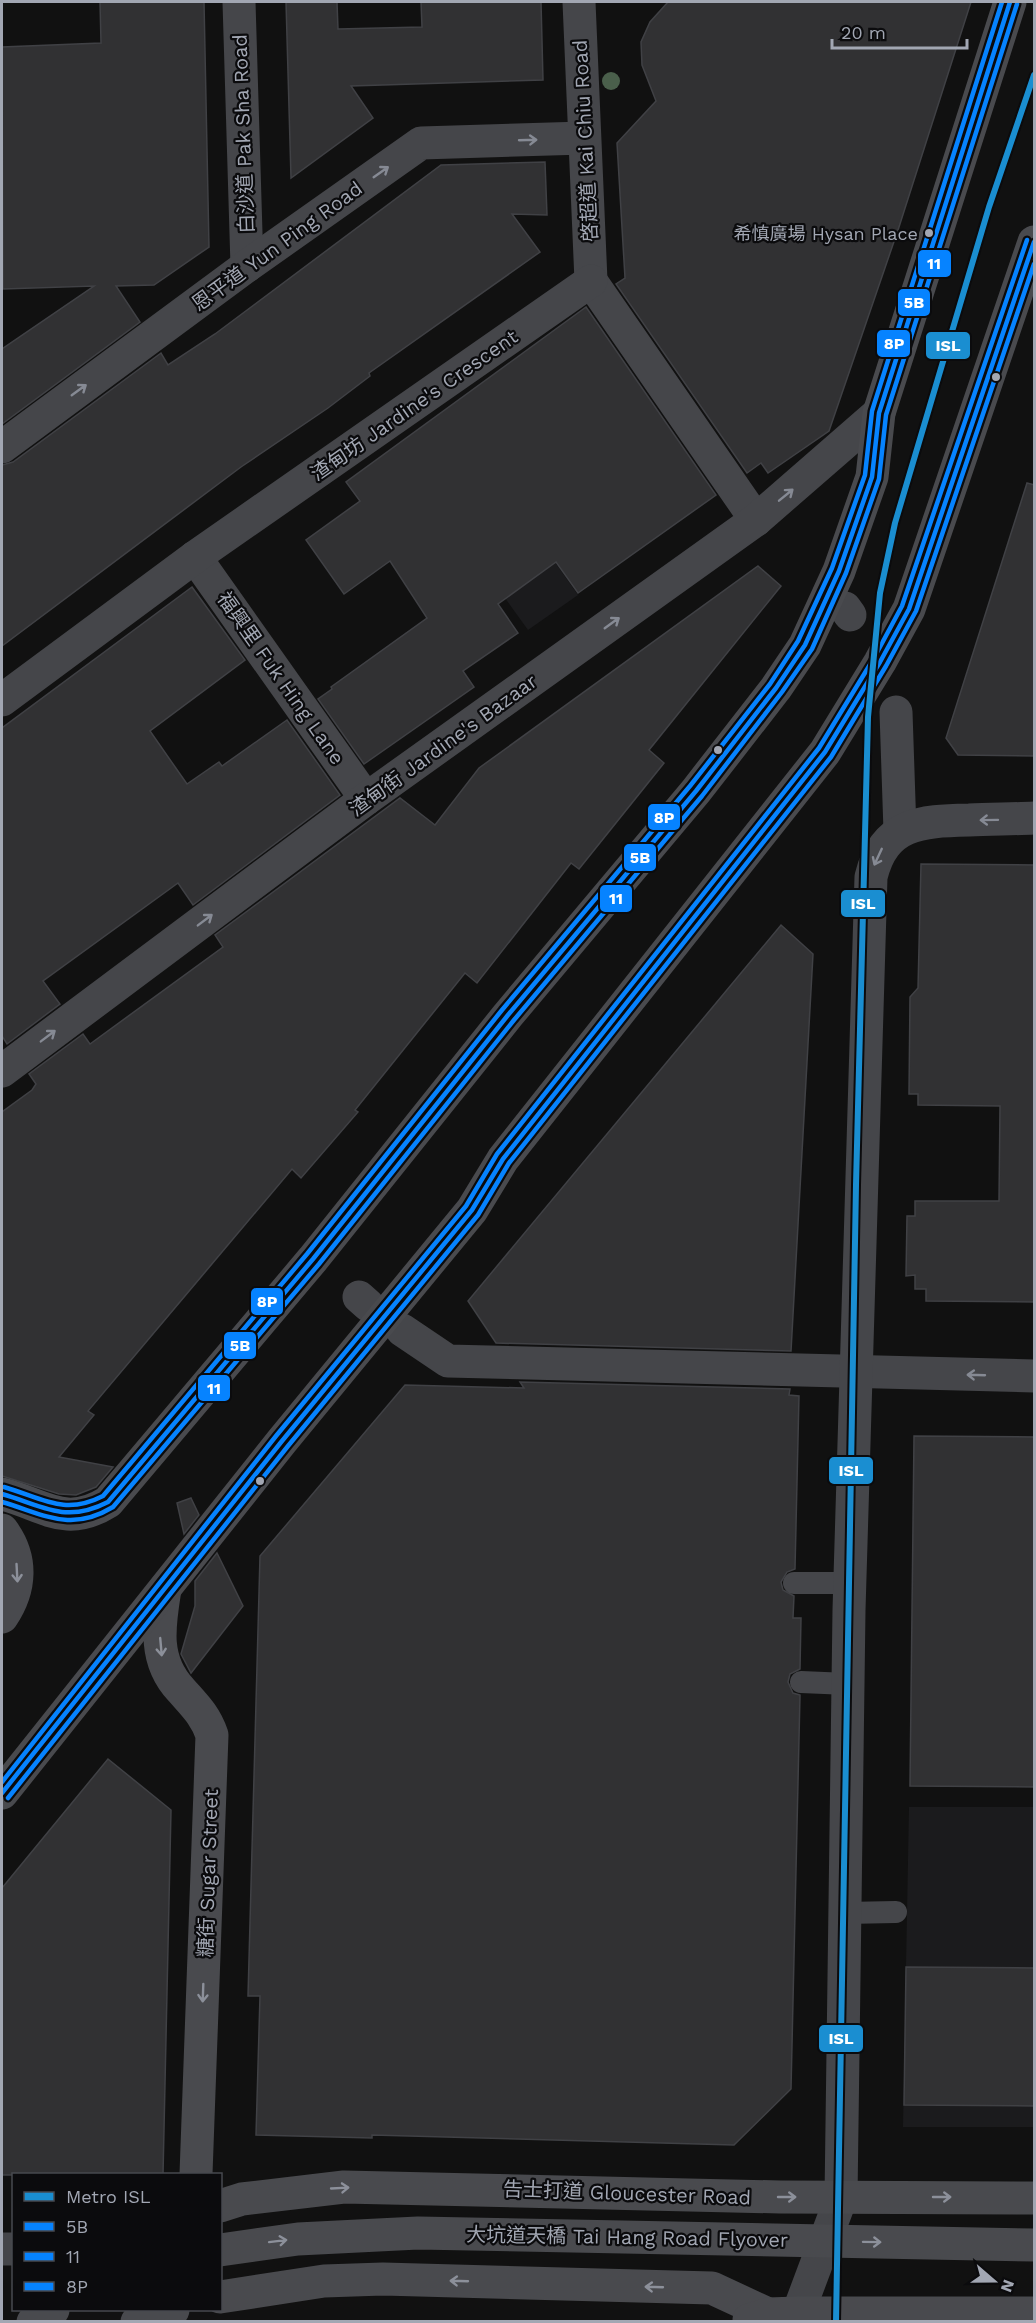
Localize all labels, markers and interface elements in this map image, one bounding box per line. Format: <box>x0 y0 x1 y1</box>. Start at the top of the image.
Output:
scale bar <box>832 12 967 50</box>
text: 20 m <box>841 22 886 43</box>
street label: 白沙道 Pak Sha Road <box>228 34 258 234</box>
street label: 啓超道 Kai Chiu Road <box>568 39 602 243</box>
one-way arrow <box>518 134 538 146</box>
one-way arrow <box>372 166 388 178</box>
street label: 恩平道 Yun Ping Road <box>187 176 367 316</box>
place label: 希慎廣場 Hysan Place <box>734 223 918 244</box>
marker: 希慎廣場 Hysan Place <box>923 227 935 239</box>
line badge: 11 <box>917 249 952 278</box>
text: 11 <box>927 254 941 273</box>
line badge: 5B <box>897 288 931 317</box>
text: 5B <box>904 293 924 312</box>
street label: 渣甸坊 Jardine's Crescent <box>306 324 523 486</box>
line badge: 8P <box>876 329 911 358</box>
line badge: ISL <box>925 331 971 360</box>
text: 8P <box>884 334 905 353</box>
text: ISL <box>935 336 961 355</box>
unlabelled marker <box>990 371 1002 383</box>
one-way arrow <box>71 383 87 396</box>
one-way arrow <box>778 489 794 502</box>
street label: 福興里 Fuk Hing Lane <box>212 587 350 769</box>
one-way arrow <box>603 617 619 629</box>
street label: 渣甸街 Jardine's Bazaar <box>345 669 541 821</box>
unlabelled marker <box>712 744 724 756</box>
line badge: 8P <box>647 803 681 831</box>
text: 8P <box>654 808 675 827</box>
one-way arrow <box>979 814 999 825</box>
line badge: 5B <box>623 843 657 872</box>
text: 5B <box>630 848 650 867</box>
one-way arrow <box>872 848 883 866</box>
line badge: 11 <box>599 884 633 913</box>
text: 11 <box>609 889 623 908</box>
line badge: ISL <box>840 889 886 918</box>
text: ISL <box>850 894 876 913</box>
one-way arrow <box>196 913 212 926</box>
one-way arrow <box>40 1030 56 1042</box>
line badge: 8P <box>250 1287 284 1316</box>
text: 8P <box>257 1292 278 1311</box>
line badge: 5B <box>223 1331 257 1360</box>
text: 5B <box>230 1336 250 1355</box>
one-way arrow <box>967 1369 987 1380</box>
line badge: 11 <box>197 1374 231 1402</box>
text: 11 <box>207 1379 221 1398</box>
line badge: ISL <box>828 1456 874 1485</box>
text: ISL <box>838 1461 864 1480</box>
unlabelled marker <box>254 1475 266 1487</box>
one-way arrow <box>11 1563 22 1583</box>
one-way arrow <box>155 1636 166 1656</box>
street label: 糖街 Sugar Street <box>193 1788 223 1958</box>
one-way arrow <box>197 1982 209 2002</box>
line badge: ISL <box>818 2024 864 2053</box>
text: ISL <box>828 2029 854 2048</box>
legend <box>12 2173 222 2311</box>
street label: 告士打道 Gloucester Road <box>503 2177 751 2209</box>
one-way arrow <box>330 2182 350 2193</box>
text: Metro ISL <box>66 2186 151 2207</box>
one-way arrow <box>931 2191 951 2203</box>
one-way arrow <box>777 2192 797 2203</box>
text: 5B <box>66 2216 88 2237</box>
street label: 大坑道天橋 Tai Hang Road Flyover <box>466 2222 788 2252</box>
one-way arrow <box>268 2235 288 2246</box>
one-way arrow <box>861 2236 881 2248</box>
text: 11 <box>66 2246 80 2267</box>
north arrow <box>964 2251 1024 2311</box>
one-way arrow <box>450 2275 470 2286</box>
text: 8P <box>66 2276 88 2297</box>
text: N <box>997 2277 1019 2295</box>
one-way arrow <box>644 2281 664 2292</box>

